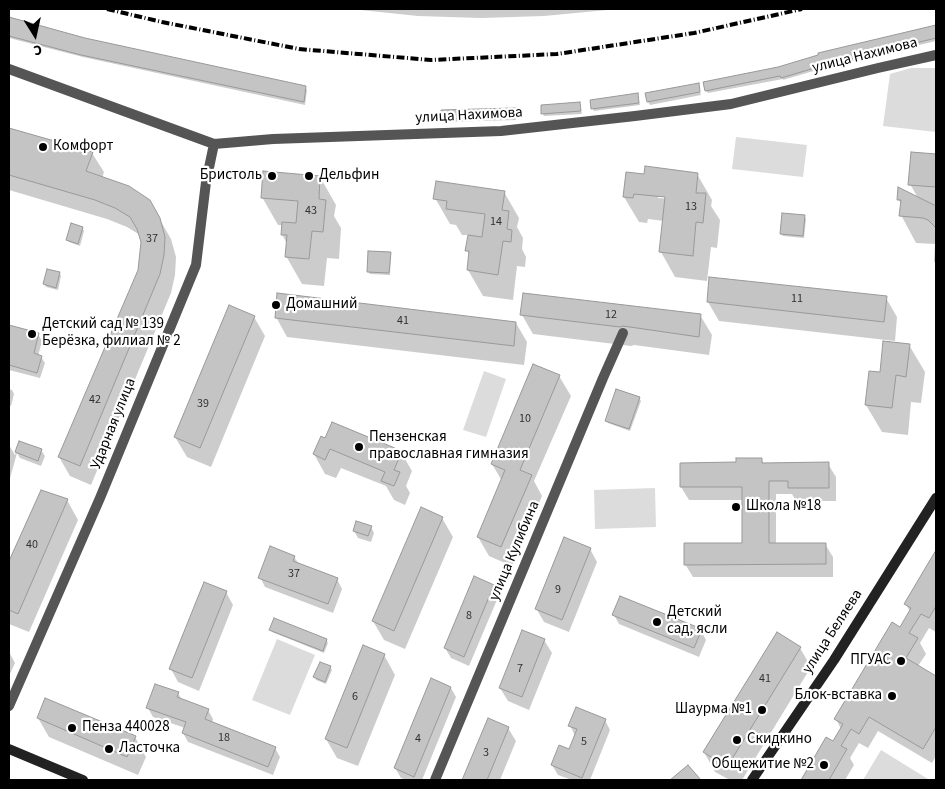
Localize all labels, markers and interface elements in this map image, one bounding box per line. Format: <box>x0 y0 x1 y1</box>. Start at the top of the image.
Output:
north arrow <box>10 10 60 60</box>
street label: улица Нахимова <box>811 34 919 78</box>
text: С <box>32 39 43 60</box>
street label: улица Нахимова <box>415 104 523 128</box>
place label: Комфорт <box>53 138 113 156</box>
marker: Комфорт <box>37 141 49 153</box>
place label: Бристоль <box>200 167 262 185</box>
place label: Дельфин <box>319 167 379 185</box>
marker: Бристоль <box>266 170 278 182</box>
marker: Дельфин <box>303 170 315 182</box>
house number: 13 <box>685 200 697 214</box>
house number: 43 <box>305 204 317 218</box>
house number: 14 <box>490 215 502 229</box>
house number: 37 <box>146 232 158 246</box>
house number: 11 <box>791 292 803 306</box>
place label: Домашний <box>286 296 357 314</box>
marker: Домашний <box>270 299 282 311</box>
house number: 12 <box>605 308 617 322</box>
house number: 41 <box>397 314 409 328</box>
place label: Детский сад № 139 Берёзка, филиал № 2 <box>42 316 181 351</box>
marker: Детский сад № 139 Берёзка, филиал № 2 <box>26 328 38 340</box>
street label: Ударная улица <box>88 376 140 472</box>
house number: 42 <box>89 393 101 407</box>
house number: 39 <box>197 397 209 411</box>
house number: 10 <box>519 412 531 426</box>
place label: Пензенская православная гимназия <box>369 429 529 464</box>
marker: Пензенская православная гимназия <box>353 441 365 453</box>
street label: улица Кулибина <box>486 498 544 604</box>
place label: Школа №18 <box>746 498 821 516</box>
marker: Школа №18 <box>730 501 742 513</box>
house number: 40 <box>26 538 38 552</box>
house number: 37 <box>288 567 300 581</box>
house number: 9 <box>555 583 561 597</box>
street label: улица Беляева <box>799 587 867 677</box>
place label: Детский сад, ясли <box>667 604 727 639</box>
house number: 8 <box>466 609 472 623</box>
marker: Детский сад, ясли <box>651 616 663 628</box>
place label: ПГУАС <box>850 652 891 670</box>
marker: ПГУАС <box>895 655 907 667</box>
house number: 7 <box>517 662 523 676</box>
house number: 41 <box>759 672 771 686</box>
place label: Блок-вставка <box>795 687 882 705</box>
house number: 6 <box>352 690 358 704</box>
marker: Блок-вставка <box>886 690 898 702</box>
place label: Шаурма №1 <box>675 701 752 719</box>
marker: Шаурма №1 <box>756 704 768 716</box>
place label: Пенза 440028 <box>82 719 170 737</box>
marker: Пенза 440028 <box>66 722 78 734</box>
house number: 18 <box>218 731 230 745</box>
place label: Скидкино <box>747 731 812 749</box>
house number: 4 <box>415 732 421 746</box>
marker: Скидкино <box>731 734 743 746</box>
house number: 5 <box>581 735 587 749</box>
place label: Ласточка <box>119 740 180 758</box>
marker: Ласточка <box>103 743 115 755</box>
house number: 3 <box>483 746 489 760</box>
place label: Общежитие №2 <box>712 756 814 774</box>
marker: Общежитие №2 <box>818 759 830 771</box>

